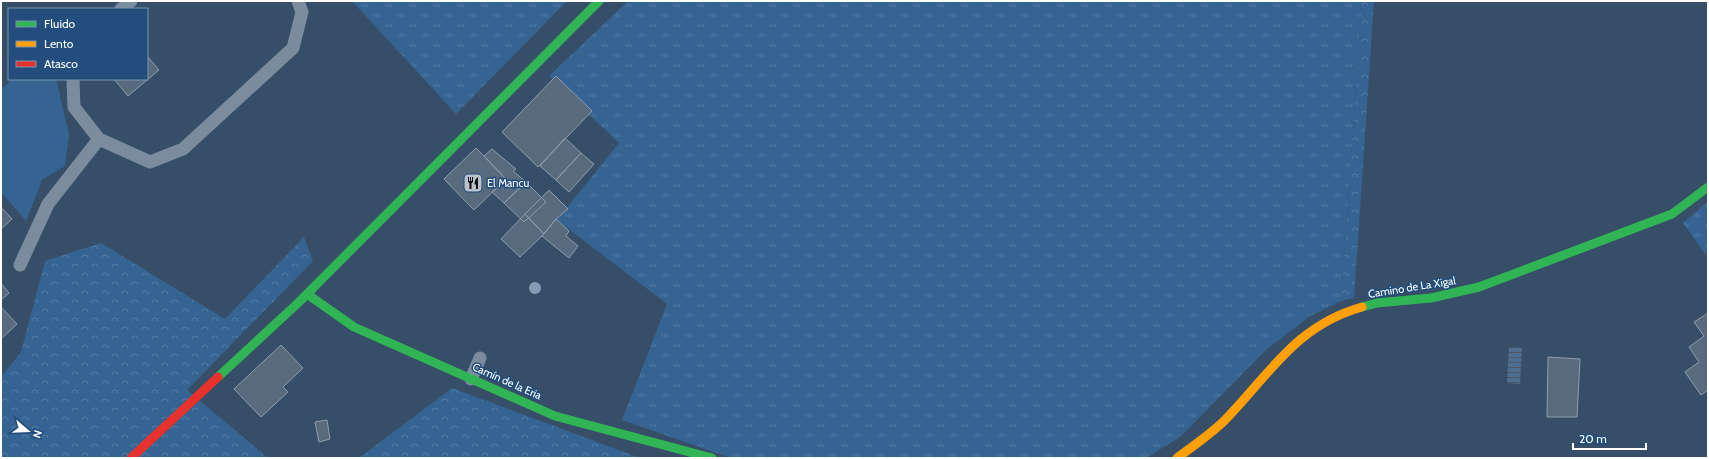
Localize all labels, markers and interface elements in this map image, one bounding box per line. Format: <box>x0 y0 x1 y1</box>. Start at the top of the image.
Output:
legend <box>8 8 148 80</box>
text: Fluido <box>44 16 76 31</box>
text: Lento <box>44 36 74 51</box>
text: Atasco <box>44 56 78 71</box>
restaurant icon: El Mancu <box>462 172 484 194</box>
place label: El Mancu <box>487 176 529 190</box>
street label: Camino de La Xigal <box>1367 273 1457 301</box>
street label: Camín de la Eria <box>470 359 544 403</box>
north arrow <box>8 411 48 451</box>
scale bar <box>1573 425 1646 451</box>
text: N <box>30 428 45 440</box>
text: 20 m <box>1579 431 1607 446</box>

